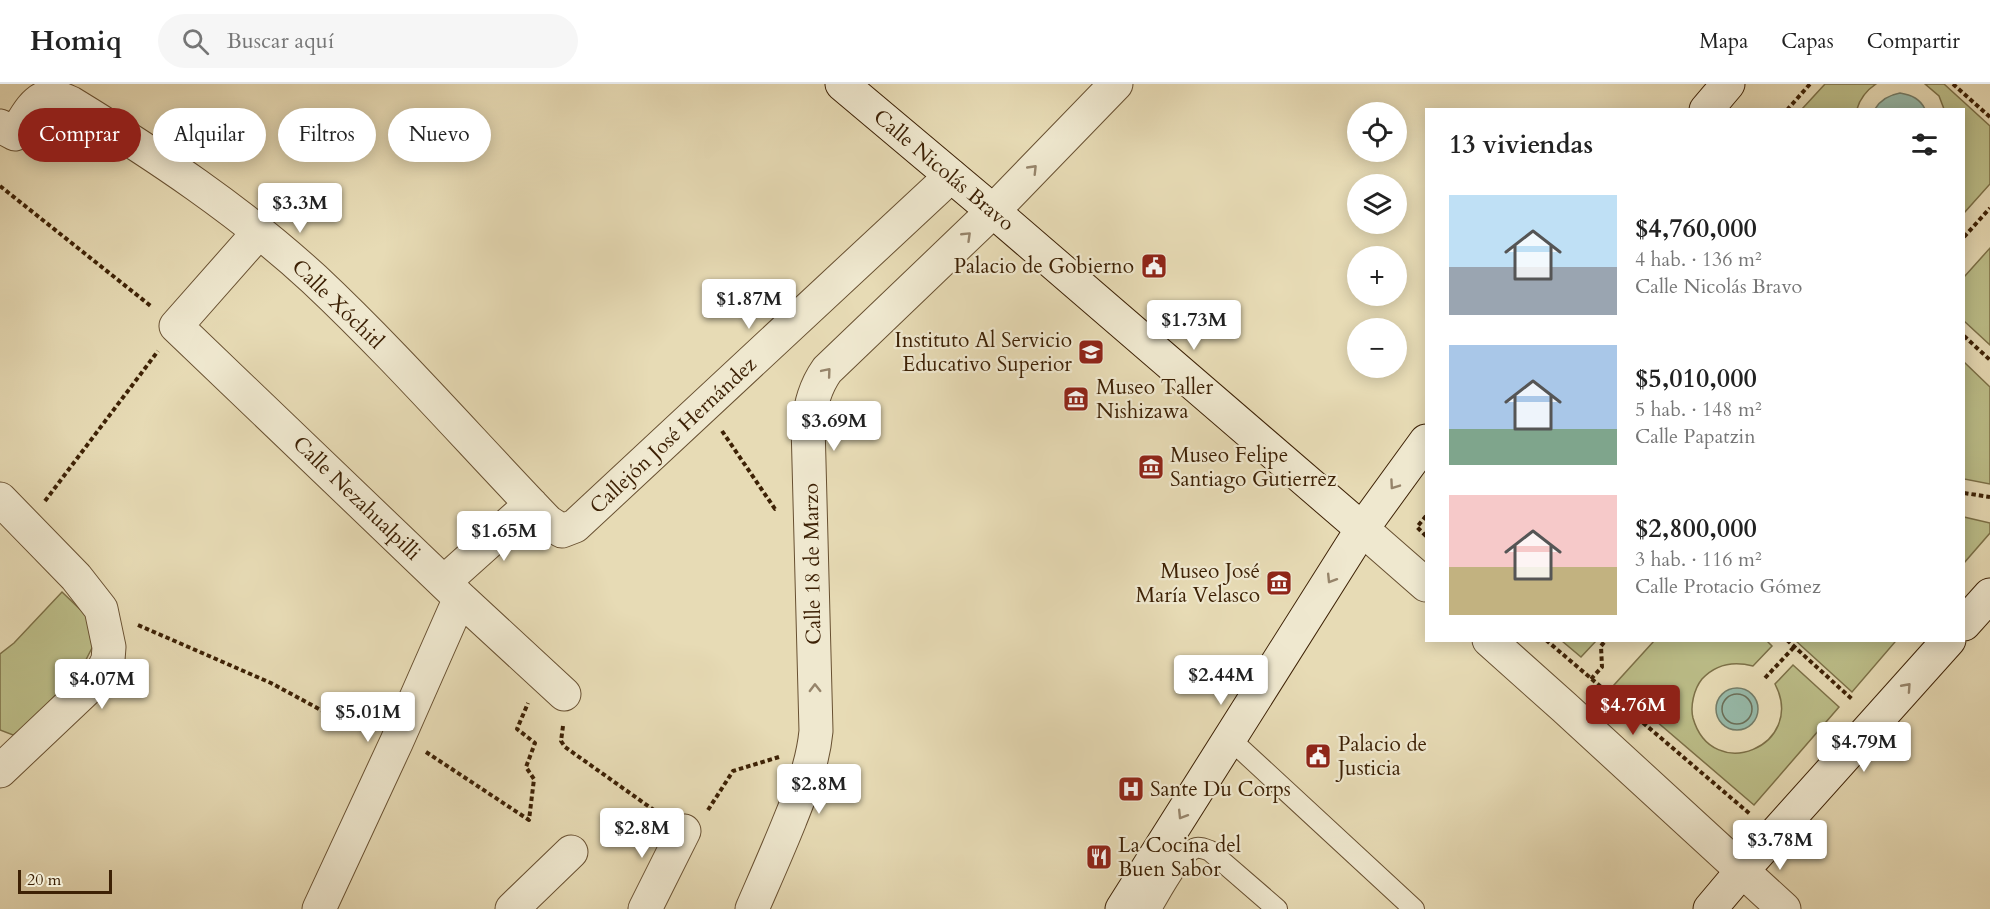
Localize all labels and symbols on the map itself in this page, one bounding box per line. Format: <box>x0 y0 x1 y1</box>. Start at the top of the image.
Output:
street label: Calle Nicolás Bravo <box>867 103 1020 238</box>
one-way arrow <box>1026 165 1037 176</box>
pin: $3.3M <box>258 183 342 234</box>
one-way arrow <box>960 232 970 243</box>
public building icon: Palacio de Gobierno <box>1139 251 1169 281</box>
place label: Palacio de Gobierno <box>954 252 1134 281</box>
street label: Calle Xóchitl <box>285 253 390 356</box>
pin: $1.87M <box>700 279 798 330</box>
pin: $1.73M <box>1145 300 1243 351</box>
place label: Instituto Al Servicio Educativo Superior <box>895 326 1072 379</box>
school or university icon: Instituto Al Servicio Educativo Superior <box>1076 337 1106 367</box>
street label: Callejón José Hernández <box>583 350 764 521</box>
one-way arrow <box>819 367 830 378</box>
place label: Museo Taller Nishizawa <box>1096 373 1214 426</box>
museum icon: Museo Taller Nishizawa <box>1061 384 1091 414</box>
pin: $3.69M <box>785 401 883 452</box>
street label: Calle Nezahualpilli <box>286 430 427 567</box>
place label: Museo Felipe Santiago Gutierrez <box>1170 441 1337 494</box>
museum icon: Museo Felipe Santiago Gutierrez <box>1136 452 1166 482</box>
one-way arrow <box>1390 478 1401 489</box>
street label: Calle 18 de Marzo <box>797 483 828 645</box>
pin: $1.65M <box>455 511 553 562</box>
place label: Museo José María Velasco <box>1136 557 1260 610</box>
museum icon: Museo José María Velasco <box>1264 568 1294 598</box>
one-way arrow <box>1326 573 1338 583</box>
pin: $2.44M <box>1172 655 1270 706</box>
pin: $4.07M <box>53 659 151 710</box>
one-way arrow <box>809 683 821 692</box>
one-way arrow <box>1900 683 1911 693</box>
pin: $4.76M <box>1584 685 1682 736</box>
pin: $5.01M <box>319 692 417 743</box>
pin: $4.79M <box>1815 722 1913 773</box>
place label: Palacio de Justicia <box>1335 730 1427 783</box>
public building icon: Palacio de Justicia <box>1303 741 1333 771</box>
pin: $2.8M <box>777 764 861 815</box>
hospital icon: Sante Du Corps <box>1116 774 1146 804</box>
place label: Sante Du Corps <box>1150 775 1291 804</box>
pin: $2.8M <box>600 808 684 859</box>
one-way arrow <box>1177 809 1189 819</box>
pin: $3.78M <box>1731 820 1829 871</box>
place label: La Cocina del Buen Sabor <box>1118 831 1241 884</box>
restaurant icon: La Cocina del Buen Sabor <box>1084 842 1114 872</box>
scale bar <box>18 867 112 894</box>

